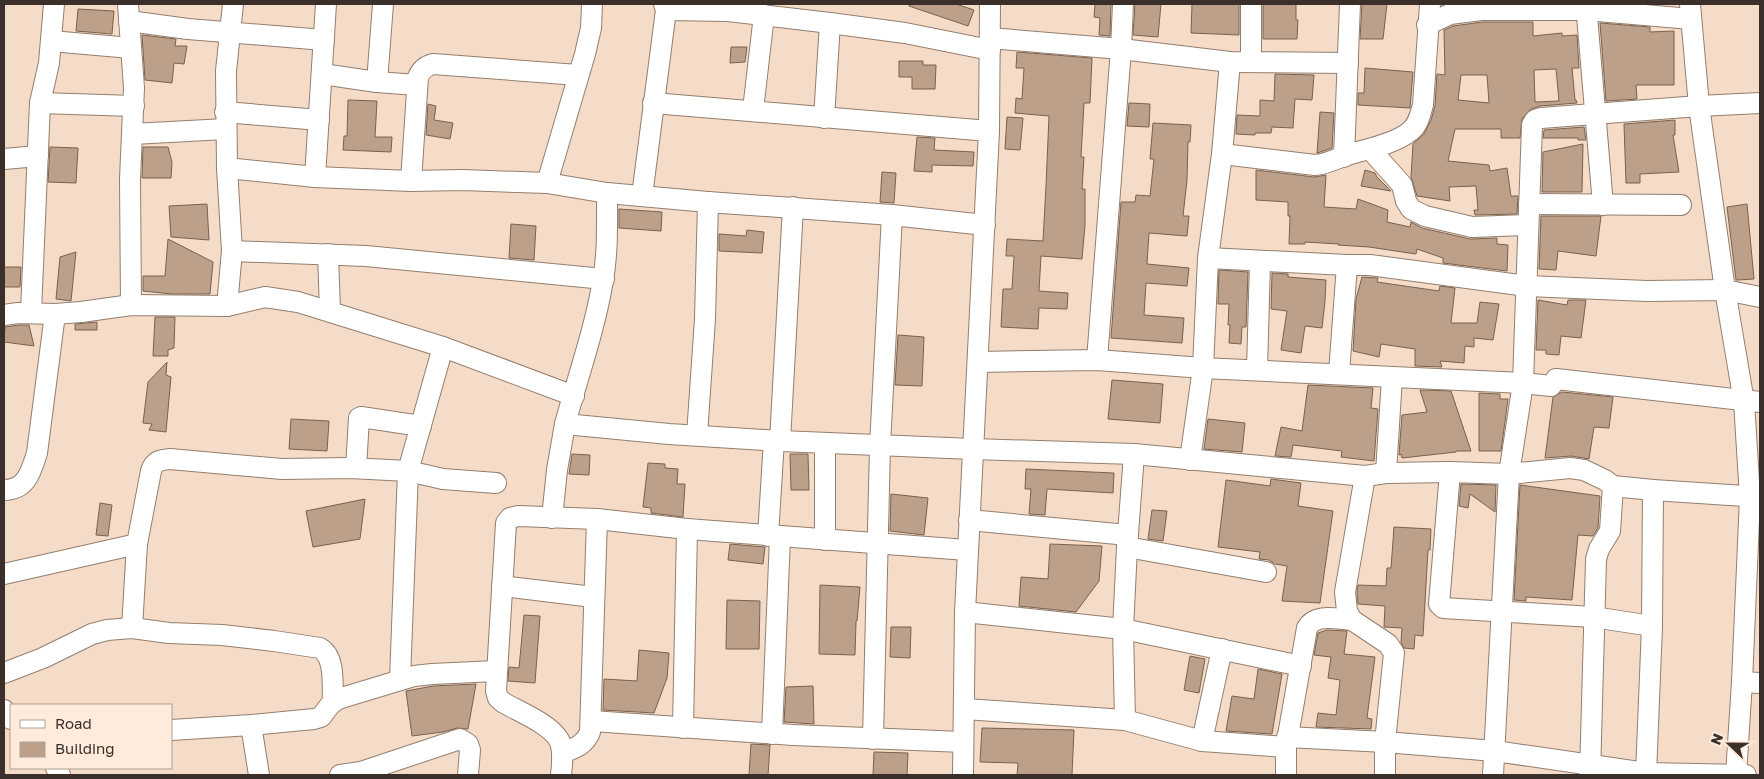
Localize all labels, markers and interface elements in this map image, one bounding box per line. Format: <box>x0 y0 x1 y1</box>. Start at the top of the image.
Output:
legend <box>10 704 172 769</box>
text: Road <box>55 714 92 732</box>
north arrow <box>1704 719 1754 769</box>
text: N <box>1707 731 1726 747</box>
text: Building <box>55 739 115 757</box>

